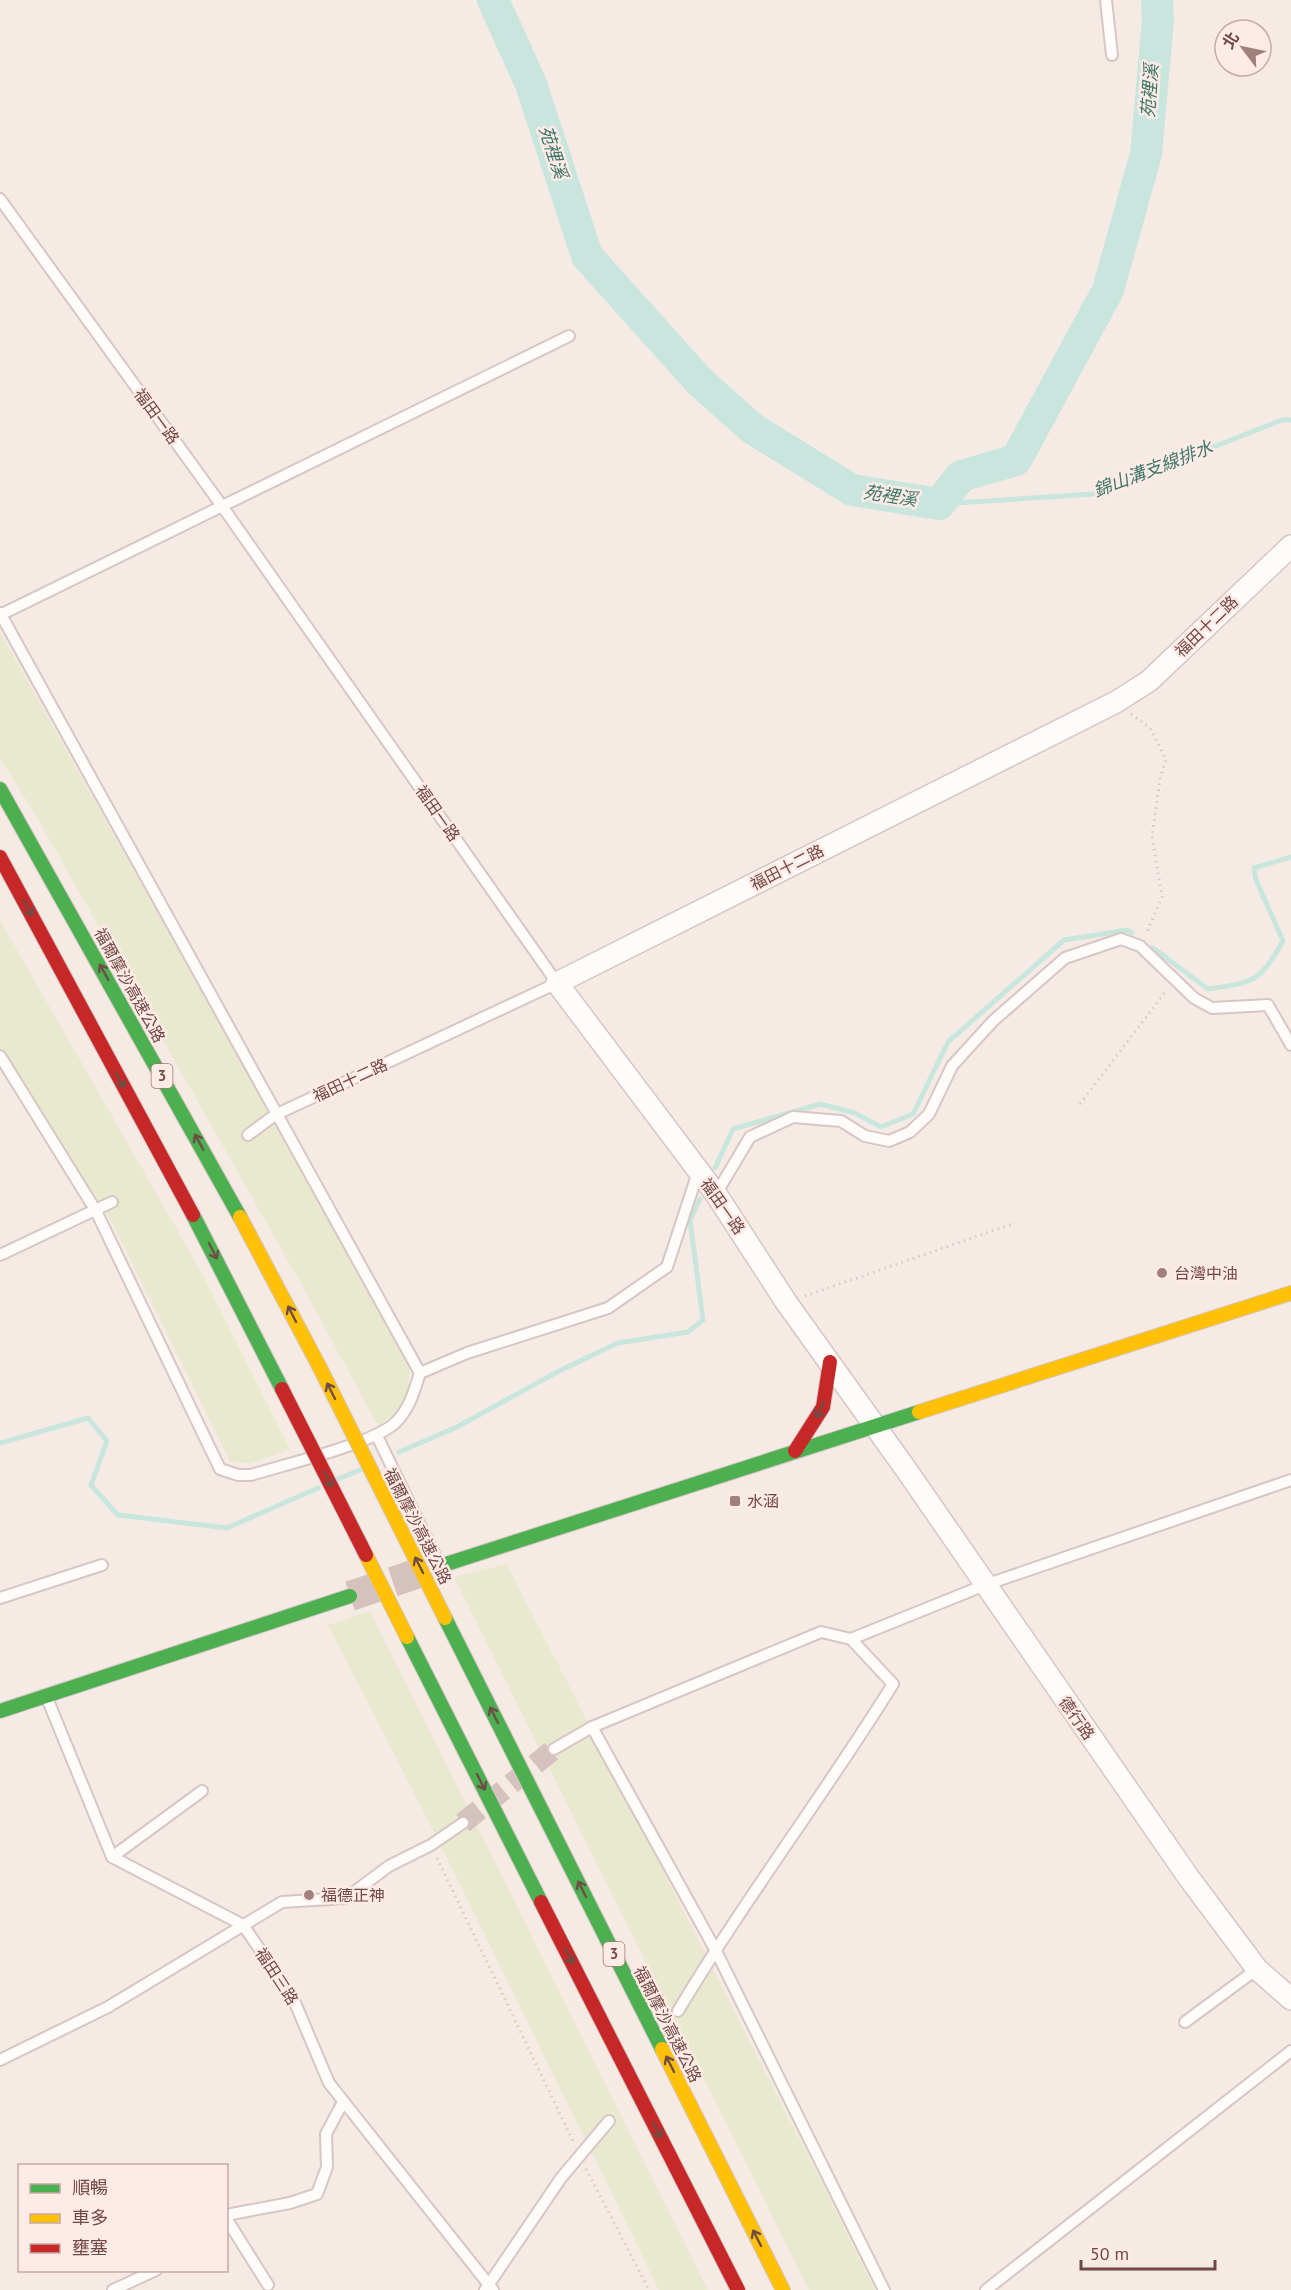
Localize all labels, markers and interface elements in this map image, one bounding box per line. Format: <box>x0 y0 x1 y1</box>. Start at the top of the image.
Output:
north arrow <box>1213 18 1273 78</box>
text: 北 <box>1218 28 1243 52</box>
water label: 苑裡溪 <box>1136 60 1163 119</box>
water label: 苑裡溪 <box>534 123 574 184</box>
street label: 福田一路 <box>130 384 184 448</box>
water label: 錦山溝支線排水 <box>1090 435 1217 502</box>
water label: 苑裡溪 <box>862 480 922 512</box>
street label: 福田十二路 <box>1170 591 1242 661</box>
street label: 福田一路 <box>411 781 465 845</box>
street label: 福田十二路 <box>747 840 827 894</box>
one-way arrow <box>22 899 34 916</box>
street label: 福爾摩沙高速公路 <box>90 924 170 1046</box>
one-way arrow <box>98 964 110 981</box>
street label: 福田十二路 <box>310 1054 390 1106</box>
road number: 3 <box>152 1064 172 1088</box>
one-way arrow <box>115 1070 126 1088</box>
one-way arrow <box>193 1134 204 1152</box>
street label: 福田一路 <box>696 1174 750 1238</box>
one-way arrow <box>208 1242 219 1260</box>
place label: 台灣中油 <box>1174 1263 1238 1283</box>
marker: 台灣中油 <box>1155 1266 1169 1280</box>
one-way arrow <box>286 1305 298 1323</box>
one-way arrow <box>325 1382 337 1400</box>
one-way arrow <box>813 1400 825 1418</box>
street label: 福爾摩沙高速公路 <box>380 1464 456 1588</box>
one-way arrow <box>323 1469 334 1487</box>
place label: 水涵 <box>747 1491 779 1511</box>
marker: 水涵 <box>728 1494 742 1508</box>
one-way arrow <box>413 1557 424 1575</box>
street label: 德行路 <box>1055 1693 1099 1743</box>
one-way arrow <box>488 1706 500 1724</box>
one-way arrow <box>476 1773 488 1791</box>
one-way arrow <box>576 1881 587 1899</box>
place label: 福德正神 <box>321 1885 385 1905</box>
marker: 福德正神 <box>302 1888 316 1902</box>
road number: 3 <box>604 1942 624 1966</box>
street label: 福田三路 <box>251 1944 303 2008</box>
one-way arrow <box>564 1947 576 1965</box>
street label: 福爾摩沙高速公路 <box>630 1962 706 2086</box>
one-way arrow <box>663 2055 675 2073</box>
one-way arrow <box>652 2121 664 2139</box>
legend <box>18 2164 228 2272</box>
text: 順暢 <box>72 2176 108 2199</box>
text: 車多 <box>72 2206 108 2229</box>
one-way arrow <box>751 2229 762 2247</box>
scale bar <box>1081 2233 1214 2271</box>
text: 壅塞 <box>72 2236 108 2259</box>
text: 50 m <box>1090 2242 1129 2265</box>

